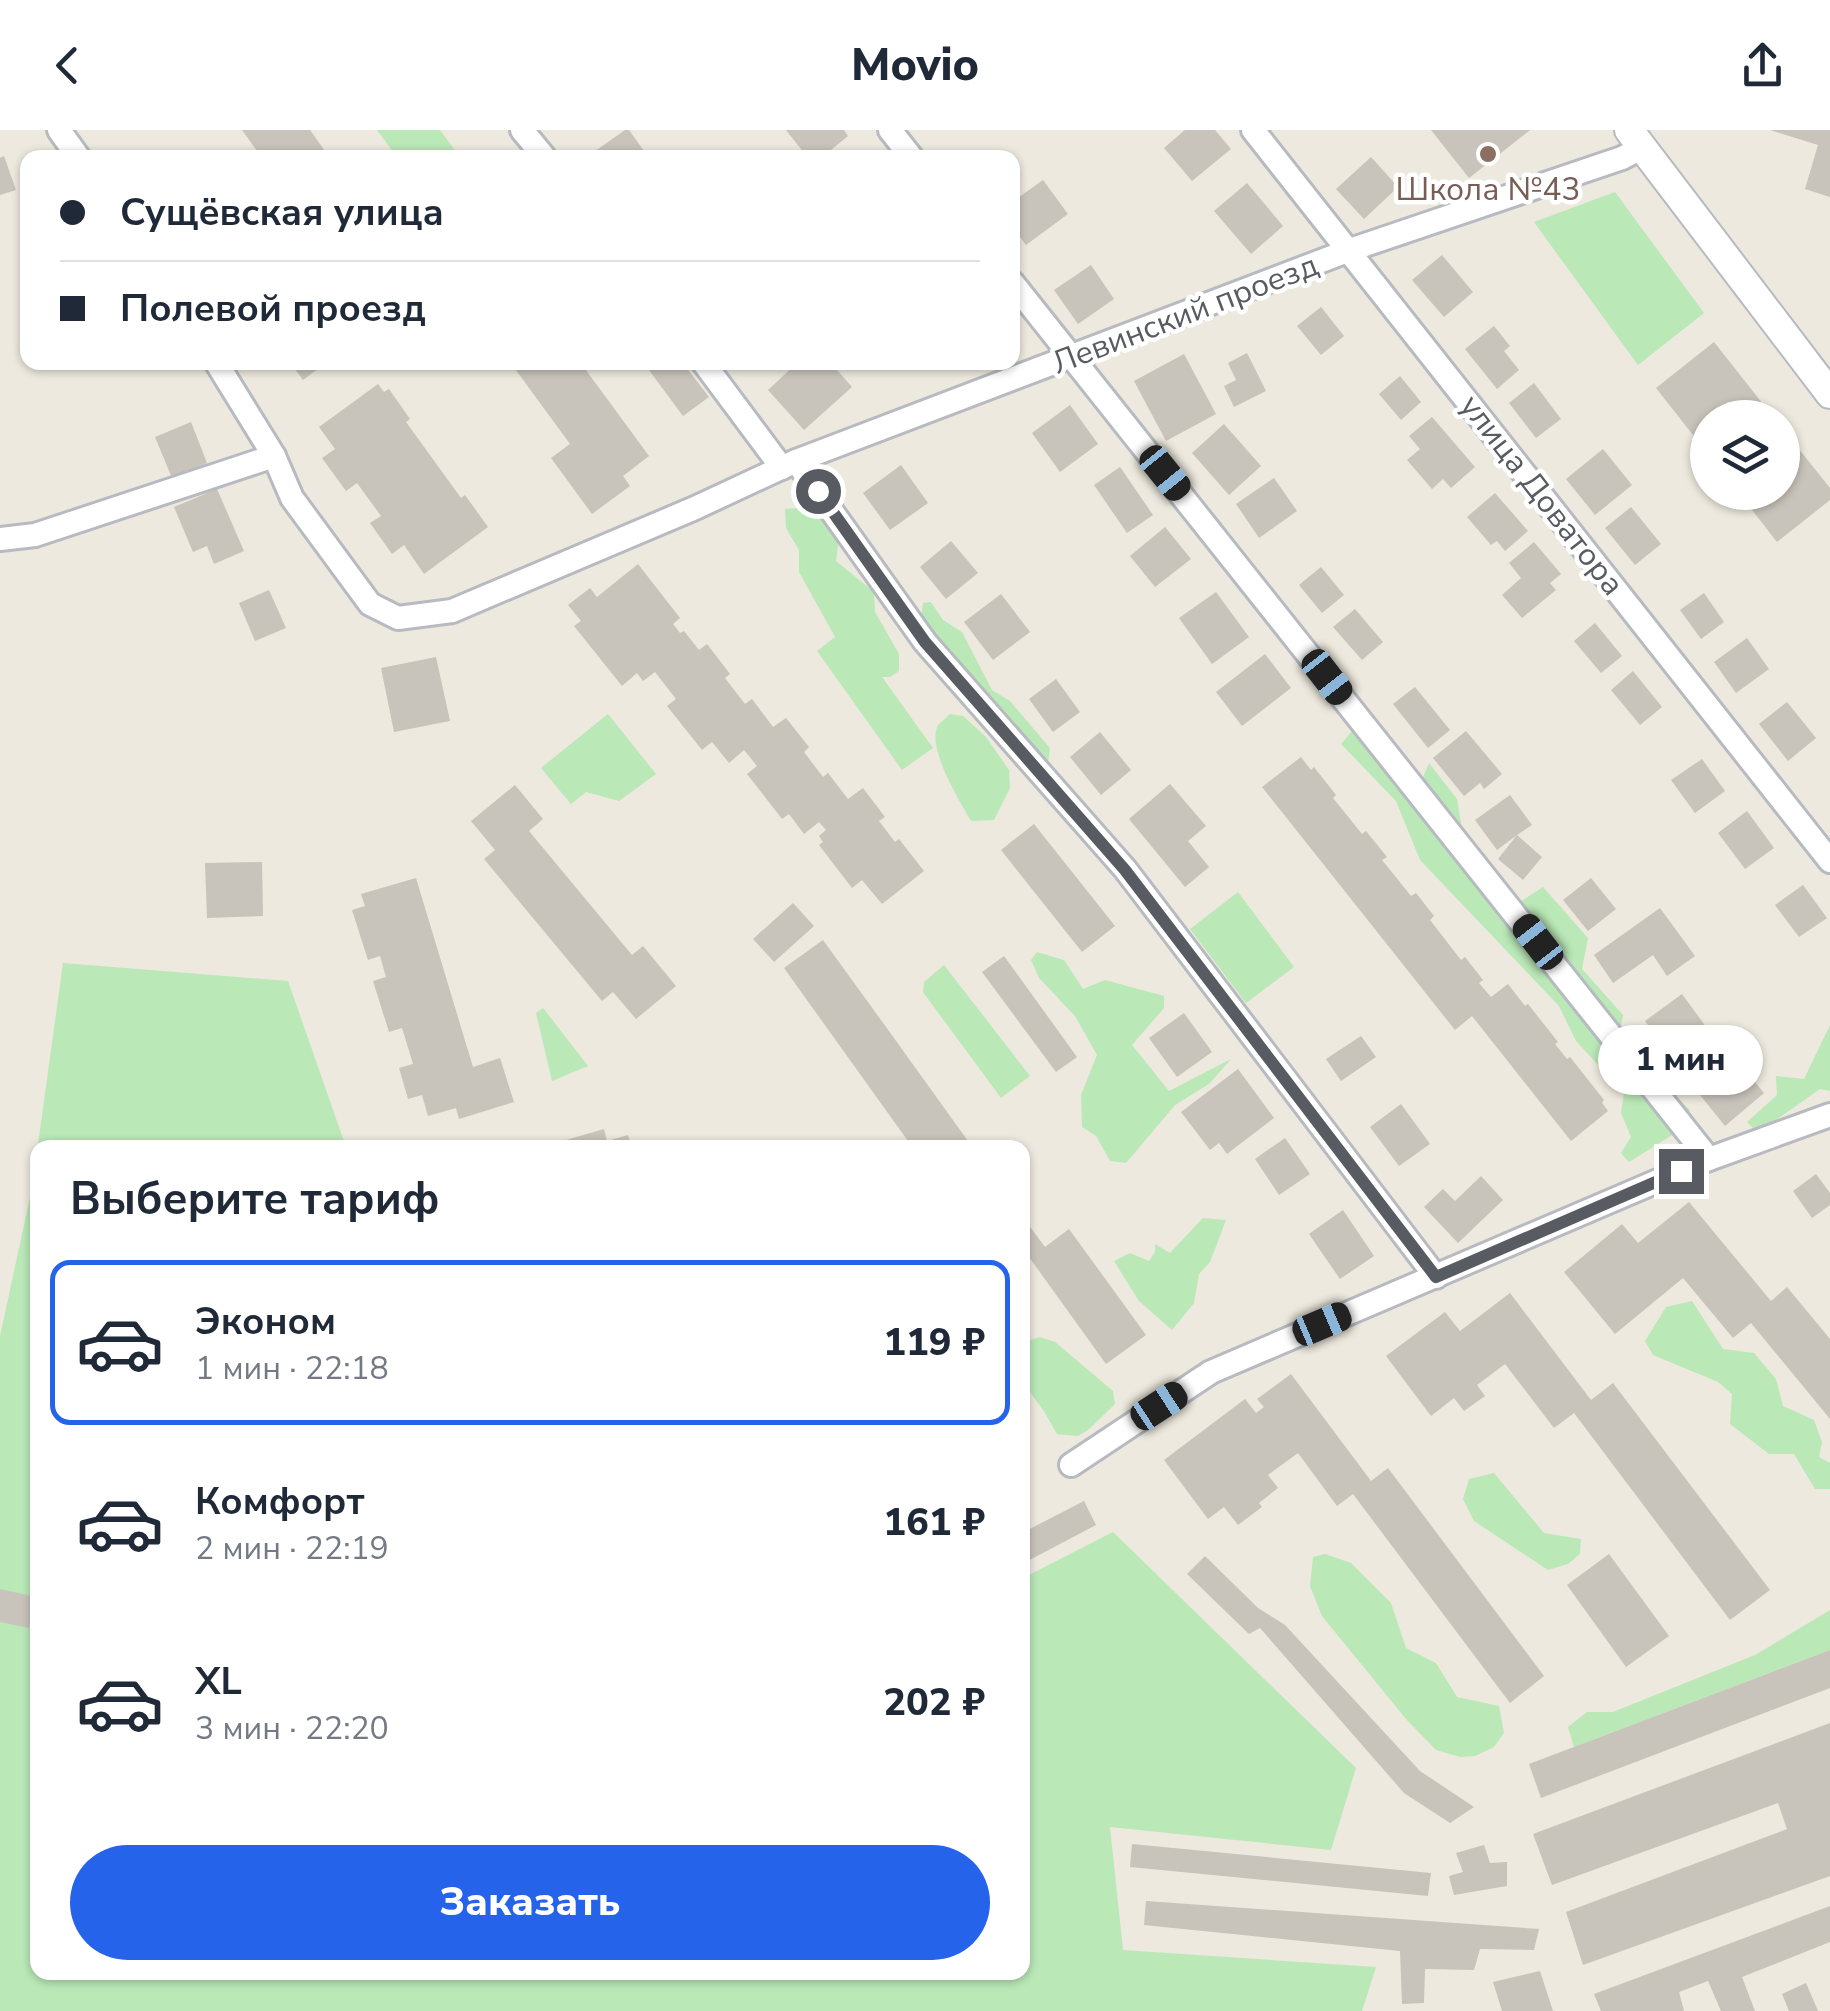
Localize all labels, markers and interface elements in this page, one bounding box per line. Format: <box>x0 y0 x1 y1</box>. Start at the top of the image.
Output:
text: Movio <box>851 35 979 96</box>
icon: back <box>40 38 95 93</box>
icon: share <box>1735 38 1790 93</box>
marker: Школа №43 <box>1477 143 1499 165</box>
place label: Школа №43 <box>1395 168 1581 211</box>
text: Сущёвская улица <box>120 187 444 238</box>
street label: Левинский проезд <box>1046 243 1324 385</box>
text: Полевой проезд <box>120 283 426 334</box>
street label: улица Доватора <box>1450 386 1634 604</box>
map controls <box>1690 400 1800 510</box>
button: layers <box>1690 400 1800 510</box>
car <box>1134 440 1196 506</box>
route start <box>796 469 841 514</box>
car <box>1297 644 1357 710</box>
car <box>1508 909 1568 975</box>
callout: 1 мин <box>1598 1026 1764 1096</box>
text: 1 мин <box>1635 1038 1726 1081</box>
route end <box>1659 1149 1704 1194</box>
text: Выберите тариф <box>70 1169 440 1230</box>
text: Эконом <box>195 1296 336 1347</box>
icon: car <box>75 1298 165 1388</box>
car <box>1289 1298 1355 1350</box>
text: 119 ₽ <box>883 1317 985 1368</box>
text: 1 мин · 22:18 <box>195 1347 389 1390</box>
car <box>1126 1377 1192 1435</box>
text: Комфорт <box>195 1476 364 1527</box>
icon: car <box>75 1478 165 1568</box>
text: 161 ₽ <box>883 1497 985 1548</box>
text: 2 мин · 22:19 <box>195 1527 389 1570</box>
text: XL <box>195 1656 242 1707</box>
icon: car <box>75 1658 165 1748</box>
text: 202 ₽ <box>883 1677 985 1728</box>
text: 3 мин · 22:20 <box>195 1707 389 1750</box>
button: Заказать <box>70 1845 990 1960</box>

